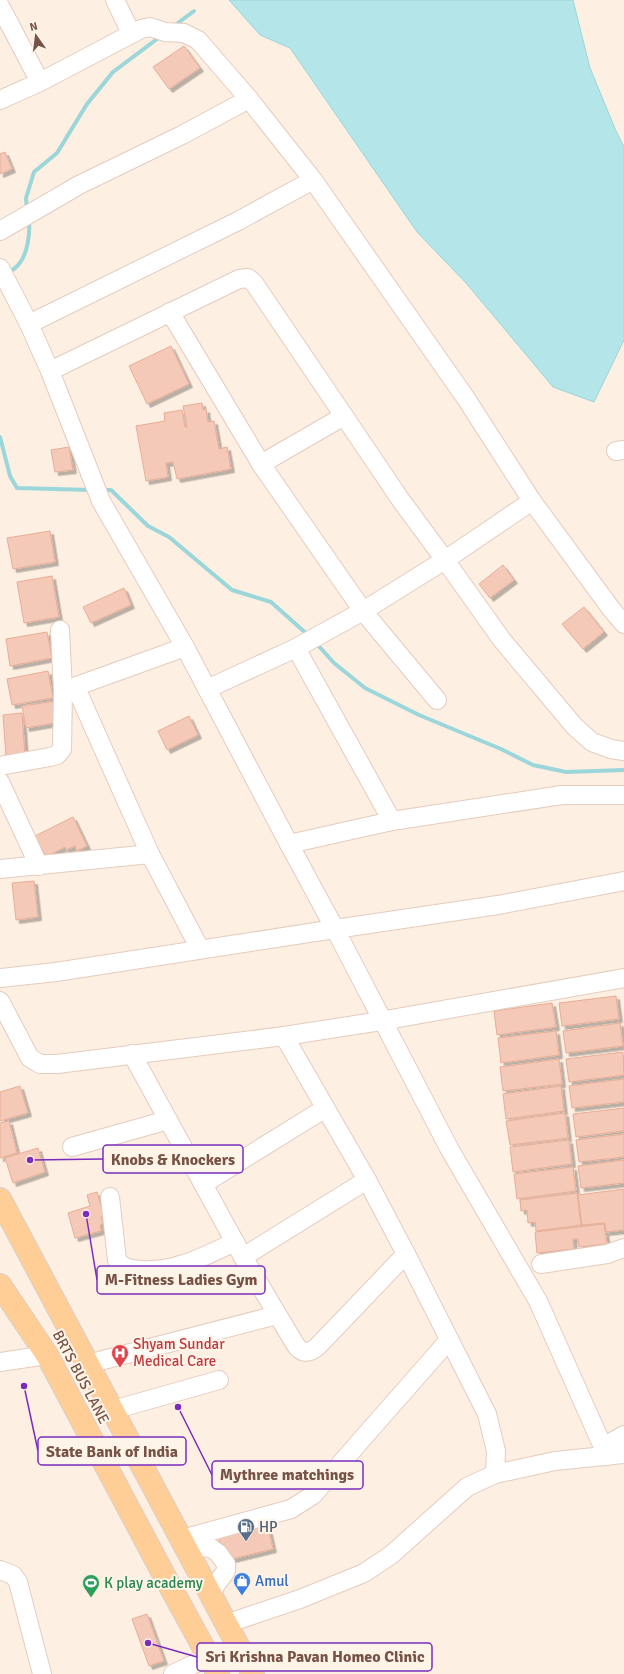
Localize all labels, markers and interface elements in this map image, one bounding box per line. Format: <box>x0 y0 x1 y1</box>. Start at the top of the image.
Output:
north arrow <box>16 16 56 56</box>
text: N <box>28 20 39 34</box>
callout: Knobs & Knockers <box>103 1145 243 1173</box>
text: Knobs & Knockers <box>111 1150 235 1170</box>
callout: M-Fitness Ladies Gym <box>97 1266 265 1294</box>
text: M-Fitness Ladies Gym <box>105 1270 257 1290</box>
street label: BRTS BUS LANE <box>49 1327 113 1427</box>
place label: Shyam Sundar Medical Care <box>133 1335 225 1370</box>
hospital icon: Shyam Sundar Medical Care <box>110 1343 130 1368</box>
callout: State Bank of India <box>38 1437 186 1465</box>
text: State Bank of India <box>46 1442 178 1462</box>
callout: Mythree matchings <box>212 1461 363 1489</box>
text: Mythree matchings <box>220 1465 354 1485</box>
fuel station icon: HP <box>236 1517 256 1542</box>
place label: HP <box>259 1518 278 1536</box>
shop icon: Amul <box>232 1571 252 1596</box>
place label: Amul <box>255 1572 289 1590</box>
sports icon: K play academy <box>81 1573 101 1598</box>
place label: K play academy <box>104 1574 203 1592</box>
callout: Sri Krishna Pavan Homeo Clinic <box>197 1643 432 1671</box>
text: Sri Krishna Pavan Homeo Clinic <box>205 1647 425 1667</box>

